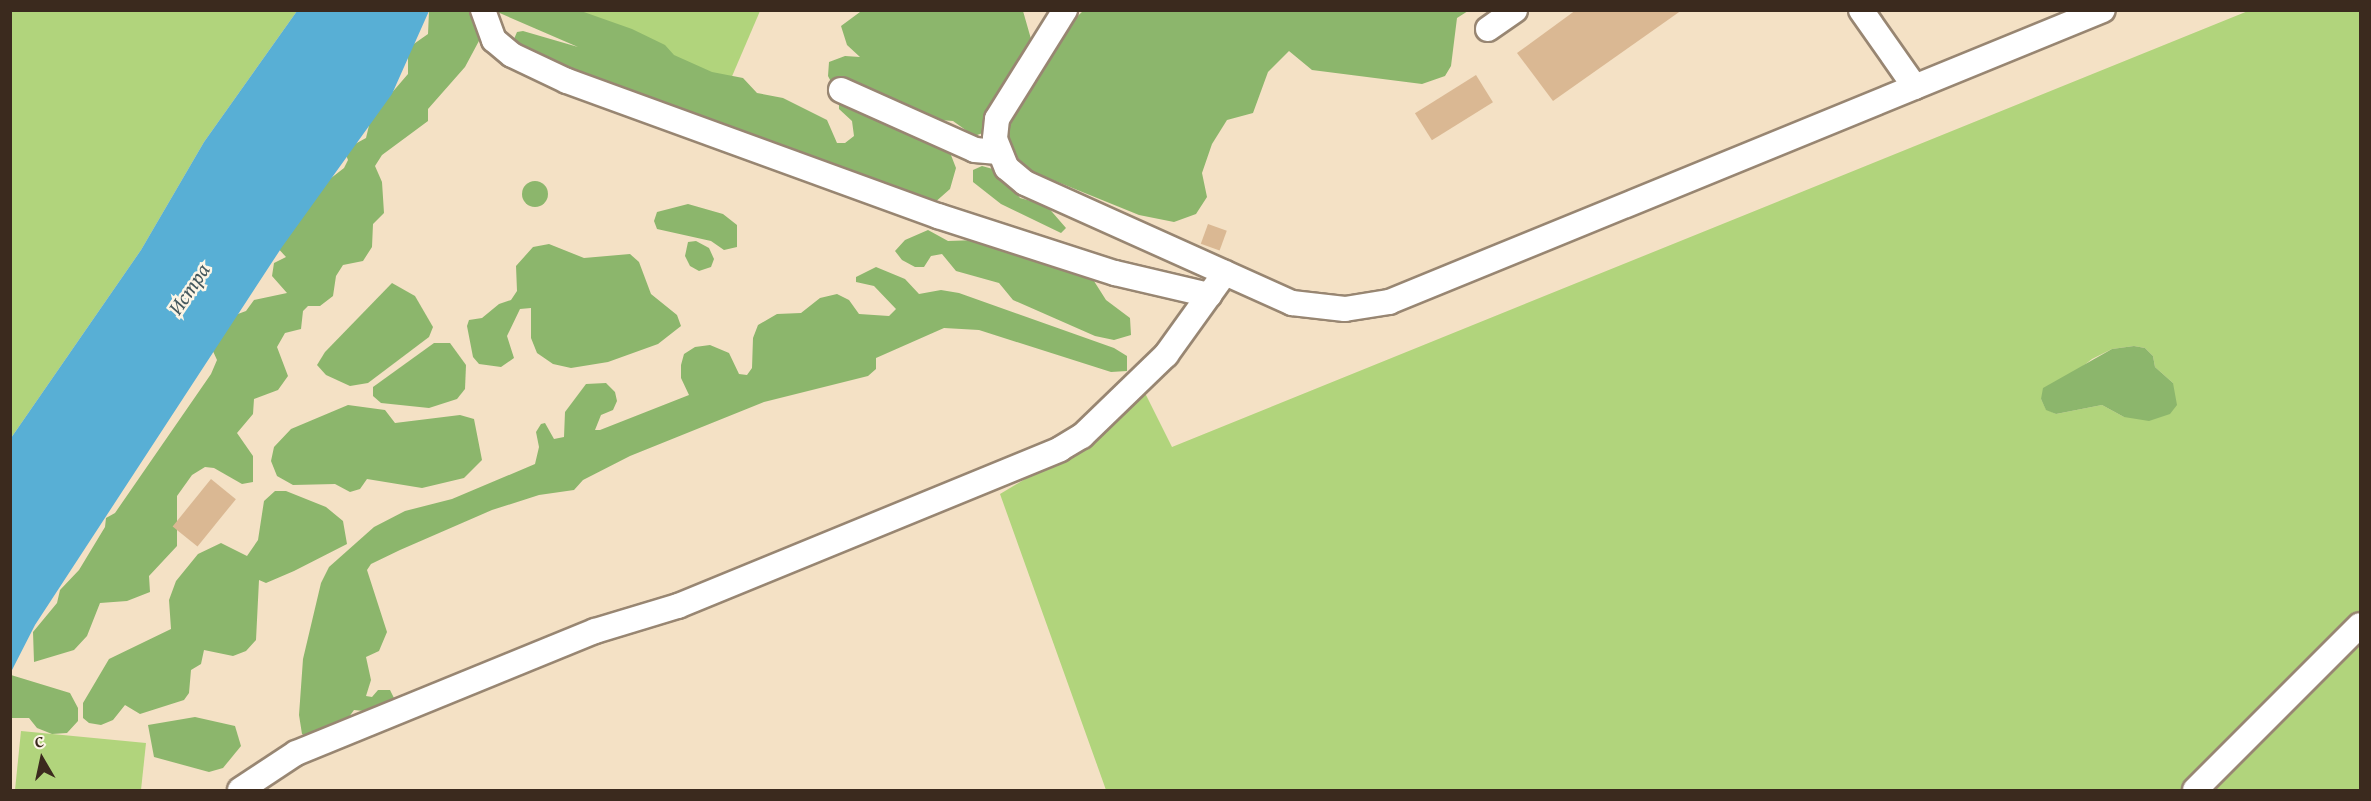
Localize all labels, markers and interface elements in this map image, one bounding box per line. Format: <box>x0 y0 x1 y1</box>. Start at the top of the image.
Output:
water label: Истра <box>163 259 215 319</box>
north arrow <box>12 729 72 789</box>
text: С <box>33 729 46 754</box>

